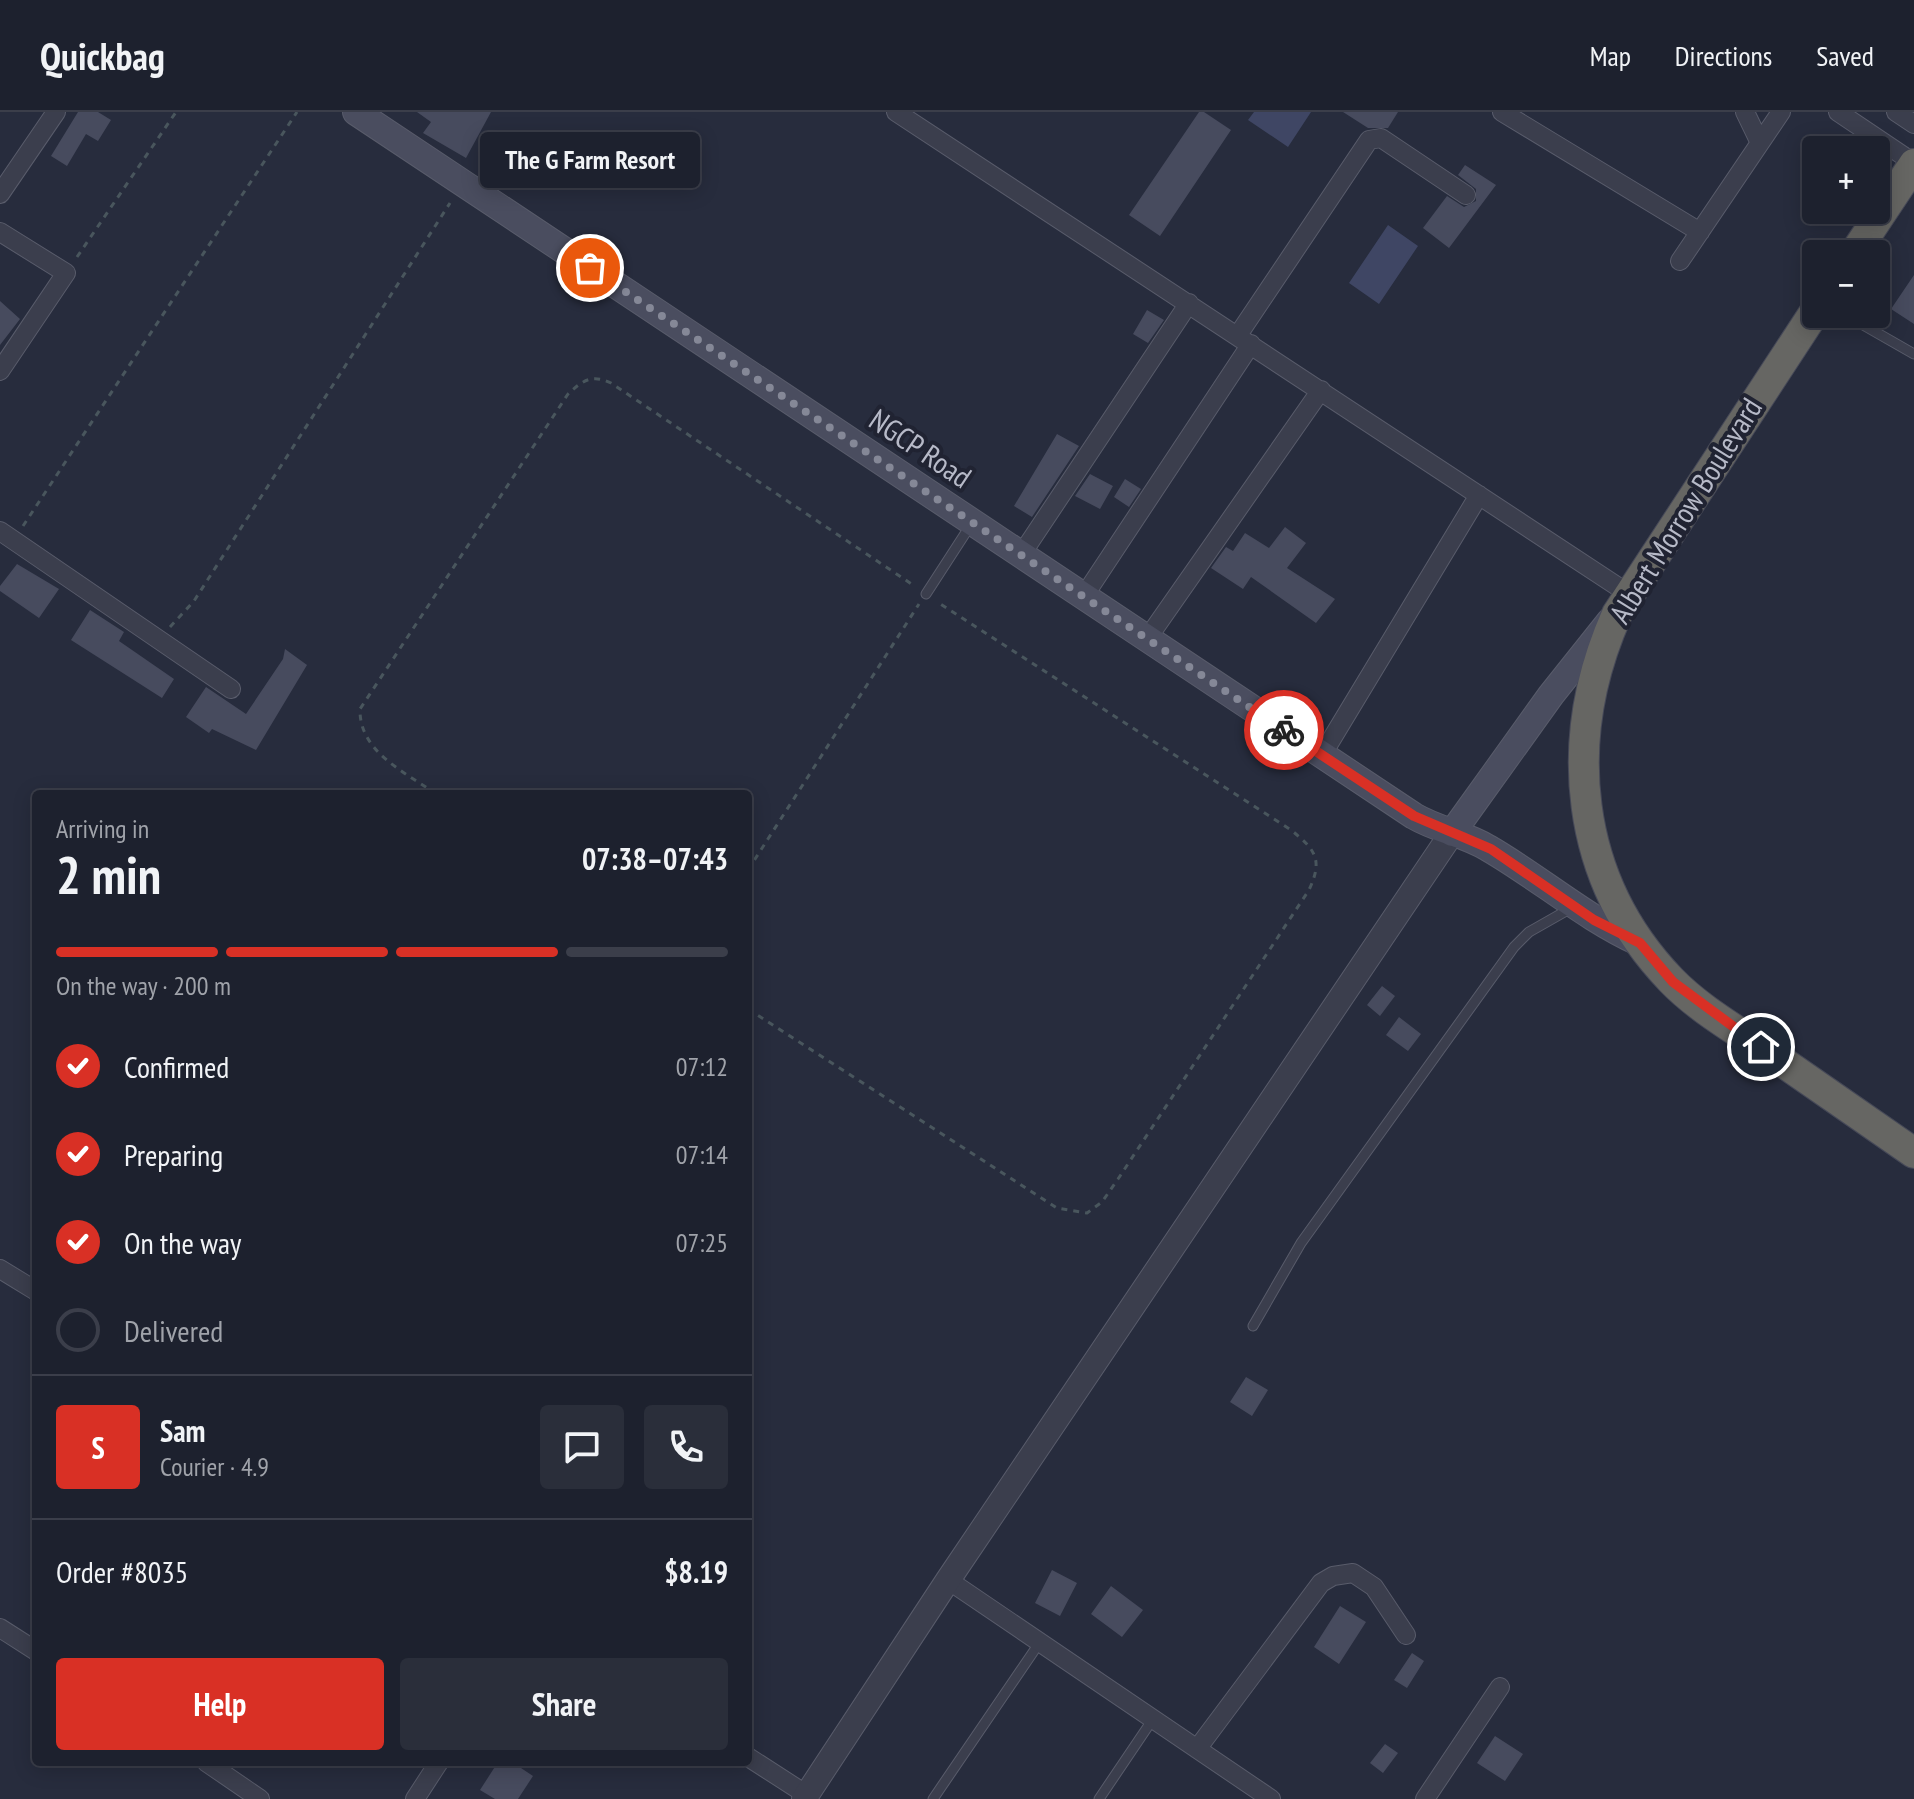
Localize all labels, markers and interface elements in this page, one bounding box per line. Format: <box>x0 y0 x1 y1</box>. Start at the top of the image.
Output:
text: Quickbag <box>40 31 165 80</box>
text: Map <box>1590 37 1631 74</box>
text: Directions <box>1675 37 1772 74</box>
text: Saved <box>1816 37 1874 74</box>
callout: The G Farm Resort <box>480 132 700 188</box>
map controls <box>1802 136 1890 328</box>
button: + <box>1802 136 1890 224</box>
text: The G Farm Resort <box>505 143 675 176</box>
pin <box>556 234 624 302</box>
button: − <box>1802 240 1890 328</box>
icon: bag <box>568 246 612 290</box>
street label: Albert Morrow Boulevard <box>1600 390 1770 630</box>
street label: NGCP Road <box>862 400 979 496</box>
courier <box>1244 690 1324 770</box>
icon: bike <box>1262 708 1306 752</box>
text: Arriving in <box>56 812 149 845</box>
text: 07:38–07:43 <box>582 839 728 878</box>
text: 2 min <box>56 841 161 908</box>
text: On the way · 200 m <box>56 969 231 1002</box>
pin <box>1727 1013 1795 1081</box>
icon: home <box>1739 1025 1783 1069</box>
icon: check <box>56 1044 100 1088</box>
text: Confirmed <box>124 1047 229 1086</box>
text: 07:12 <box>676 1050 728 1083</box>
icon: check <box>56 1132 100 1176</box>
text: Preparing <box>124 1135 223 1174</box>
text: 07:14 <box>676 1138 728 1171</box>
icon: check <box>56 1220 100 1264</box>
text: On the way <box>124 1223 241 1262</box>
text: 07:25 <box>676 1226 728 1259</box>
text: Delivered <box>124 1311 223 1350</box>
button: chat <box>540 1405 624 1489</box>
button: phone <box>644 1405 728 1489</box>
text: Sam <box>160 1411 205 1450</box>
text: S <box>91 1428 105 1467</box>
text: Courier · 4.9 <box>160 1450 269 1483</box>
text: Order #8035 <box>56 1552 188 1591</box>
text: $8.19 <box>664 1552 728 1591</box>
button: Help <box>56 1658 384 1750</box>
button: Share <box>400 1658 728 1750</box>

